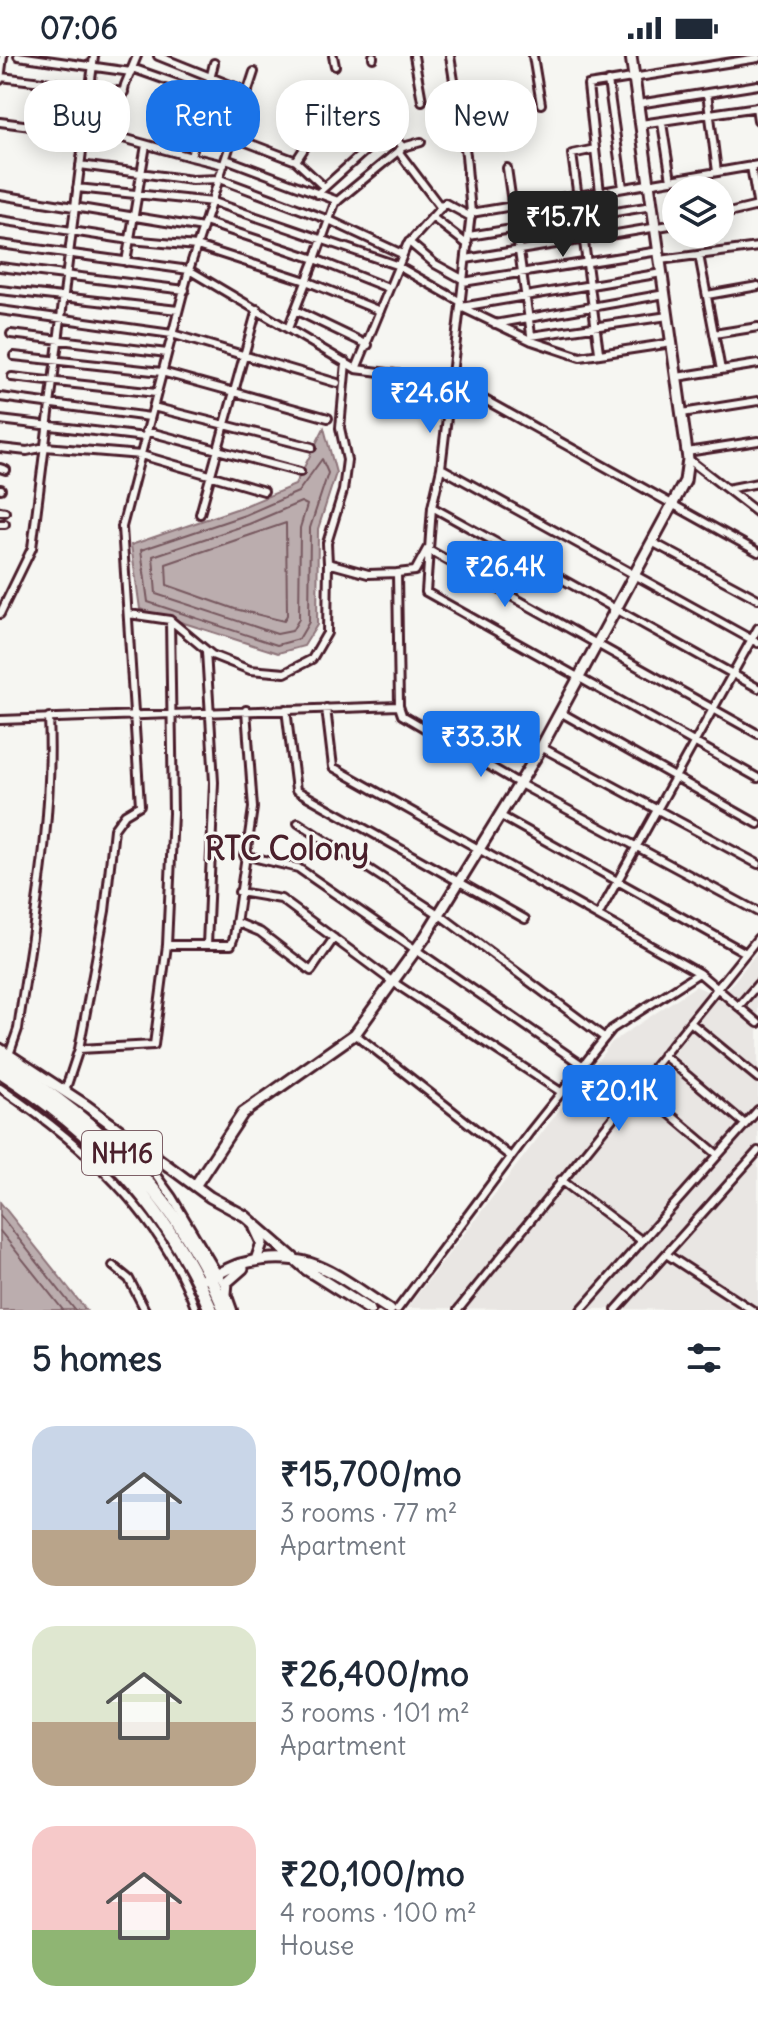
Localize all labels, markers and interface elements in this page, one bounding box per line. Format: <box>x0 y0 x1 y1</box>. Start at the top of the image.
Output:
text: 07:06 <box>40 9 118 47</box>
chip: Buy <box>24 80 130 152</box>
chip: Rent <box>146 80 260 152</box>
chip: Filters <box>276 80 409 152</box>
chip: New <box>425 80 537 152</box>
map controls <box>662 176 734 248</box>
button: layers <box>662 176 734 248</box>
pin: ₹15.7K <box>498 191 628 259</box>
text: ₹15.7K <box>526 200 600 233</box>
pin: ₹24.6K <box>365 367 495 435</box>
text: ₹24.6K <box>390 376 470 409</box>
pin: ₹26.4K <box>440 541 570 609</box>
text: ₹26.4K <box>465 550 545 583</box>
pin: ₹33.3K <box>416 711 546 779</box>
text: ₹33.3K <box>441 720 521 753</box>
district label: RTC Colony <box>205 828 369 869</box>
pin: ₹20.1K <box>554 1065 684 1133</box>
text: ₹20.1K <box>581 1074 657 1107</box>
road number: NH16 <box>82 1131 162 1175</box>
icon: filters <box>682 1336 726 1380</box>
text: 5 homes <box>32 1337 162 1380</box>
text: ₹15,700/mo <box>280 1452 462 1495</box>
icon: home <box>96 1458 192 1554</box>
text: 3 rooms · 77 m² <box>280 1496 458 1529</box>
text: Apartment <box>280 1529 406 1562</box>
text: ₹26,400/mo <box>280 1652 469 1695</box>
icon: home <box>96 1658 192 1754</box>
text: 3 rooms · 101 m² <box>280 1696 470 1729</box>
text: Apartment <box>280 1729 406 1762</box>
text: ₹20,100/mo <box>280 1852 465 1895</box>
icon: home <box>96 1858 192 1954</box>
text: 4 rooms · 100 m² <box>280 1896 477 1929</box>
text: House <box>280 1929 354 1962</box>

